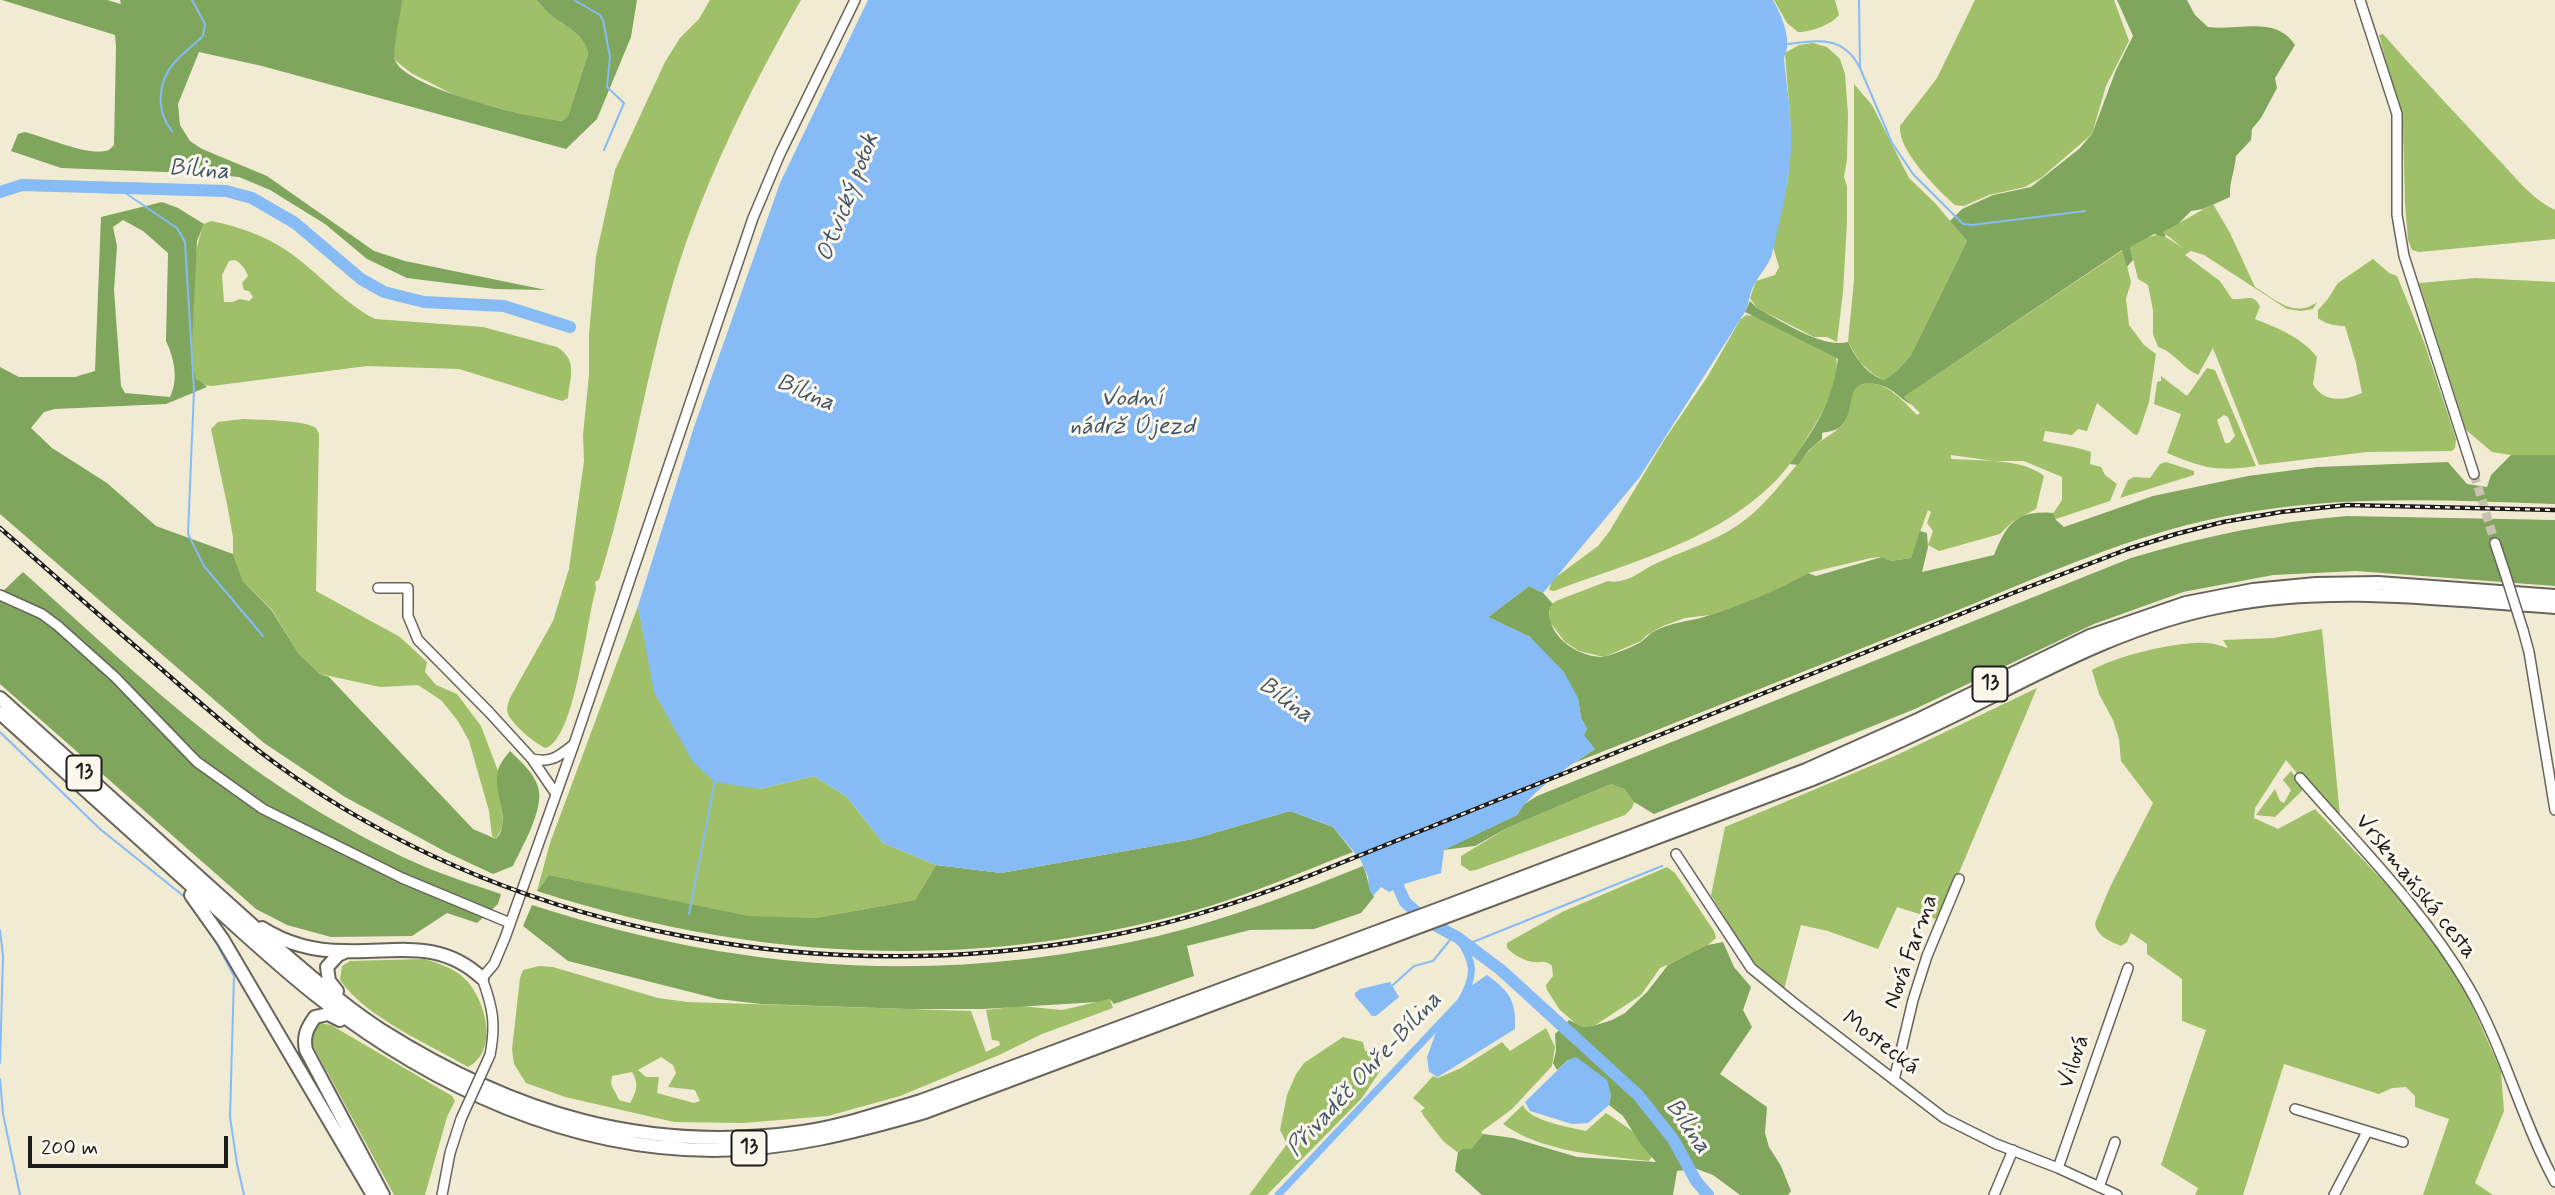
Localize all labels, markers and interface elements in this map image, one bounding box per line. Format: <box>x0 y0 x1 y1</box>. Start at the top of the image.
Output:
water label: Otvický potok <box>811 130 887 266</box>
water label: Bílina <box>168 155 230 187</box>
water label: Bílina <box>772 369 838 419</box>
water label: Vodní nádrž Újezd <box>1069 386 1195 442</box>
road number: 13 <box>1972 666 2008 702</box>
water label: Bílina <box>1252 672 1318 730</box>
road number: 13 <box>66 756 102 790</box>
street label: Vrskmaňská cesta <box>2348 809 2482 965</box>
street label: Nová Farma <box>1879 891 1945 1013</box>
water label: Přivaděč Ohře-Bílina <box>1281 987 1449 1163</box>
street label: Mostecká <box>1836 1006 1924 1082</box>
street label: Vilová <box>2053 1032 2097 1092</box>
water label: Bílina <box>1658 1094 1716 1160</box>
scale bar <box>32 1122 231 1166</box>
road number: 13 <box>732 1130 766 1166</box>
text: 200 m <box>41 1134 98 1162</box>

